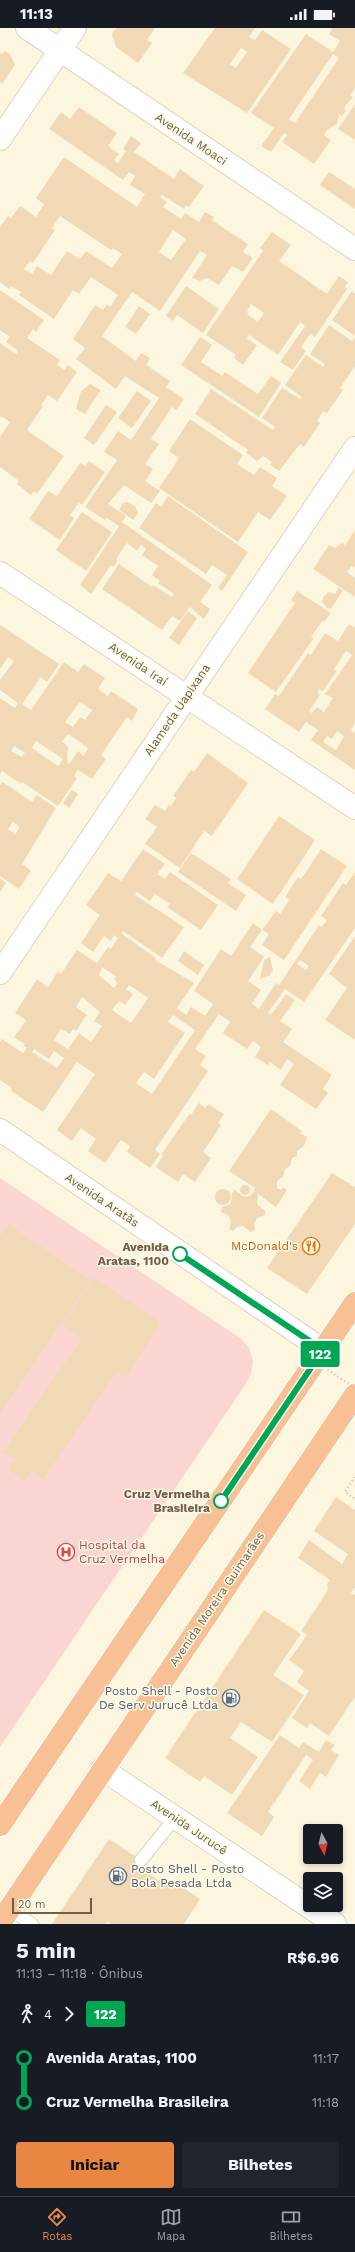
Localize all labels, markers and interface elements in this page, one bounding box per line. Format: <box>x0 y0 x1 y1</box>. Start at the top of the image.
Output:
text: 11:13 <box>20 5 53 23</box>
street label: Avenida Moaci <box>152 110 230 168</box>
street label: Avenida Iraí <box>106 639 170 689</box>
street label: Alameda Uapixana <box>141 661 213 759</box>
street label: Avenida Aratãs <box>62 1170 142 1230</box>
restaurant icon: McDonald's <box>301 1236 321 1256</box>
place label: McDonald's <box>231 1239 298 1253</box>
place label: Avenida Aratas, 1100 <box>98 1240 169 1268</box>
marker: Avenida Aratas, 1100 <box>172 1246 188 1262</box>
line badge: 122 <box>297 1341 343 1367</box>
text: 122 <box>309 1346 331 1362</box>
place label: Cruz Vermelha Brasileira <box>124 1487 210 1515</box>
marker: Cruz Vermelha Brasileira <box>213 1493 229 1509</box>
street label: Avenida Moreira Guimarães <box>167 1529 267 1669</box>
place label: Hospital da Cruz Vermelha <box>79 1538 165 1566</box>
hospital icon: Hospital da Cruz Vermelha <box>56 1542 76 1562</box>
place label: Posto Shell - Posto De Serv Jurucê Ltda <box>99 1684 218 1712</box>
fuel station icon: Posto Shell - Posto De Serv Jurucê Ltda <box>221 1688 241 1708</box>
street label: Avenida Jurucê <box>148 1796 230 1858</box>
north arrow <box>303 1824 343 1864</box>
map controls <box>303 1824 343 1912</box>
place label: Posto Shell - Posto Bola Pesada Ltda <box>131 1862 244 1890</box>
fuel station icon: Posto Shell - Posto Bola Pesada Ltda <box>108 1866 128 1886</box>
button: layers <box>303 1872 343 1912</box>
scale bar <box>12 1896 92 1915</box>
text: 20 m <box>18 1898 46 1911</box>
text: 5 min <box>16 1938 76 1963</box>
text: R$6.96 <box>287 1949 339 1967</box>
text: 11:13 – 11:18 · Ônibus <box>16 1966 143 1981</box>
icon: walk <box>16 2003 38 2025</box>
icon: forward <box>58 2003 80 2025</box>
text: 122 <box>94 2006 117 2022</box>
text: 4 <box>44 2007 52 2022</box>
text: Avenida Aratas, 1100 <box>46 2049 197 2067</box>
text: 11:17 <box>313 2051 339 2066</box>
text: Cruz Vermelha Brasileira <box>46 2093 229 2111</box>
text: 11:18 <box>312 2095 339 2110</box>
button: Iniciar <box>16 2142 174 2188</box>
button: Bilhetes <box>182 2142 339 2188</box>
tab: Rotas <box>42 2206 72 2243</box>
tab: Mapa <box>157 2206 185 2243</box>
tab: Bilhetes <box>270 2206 313 2243</box>

